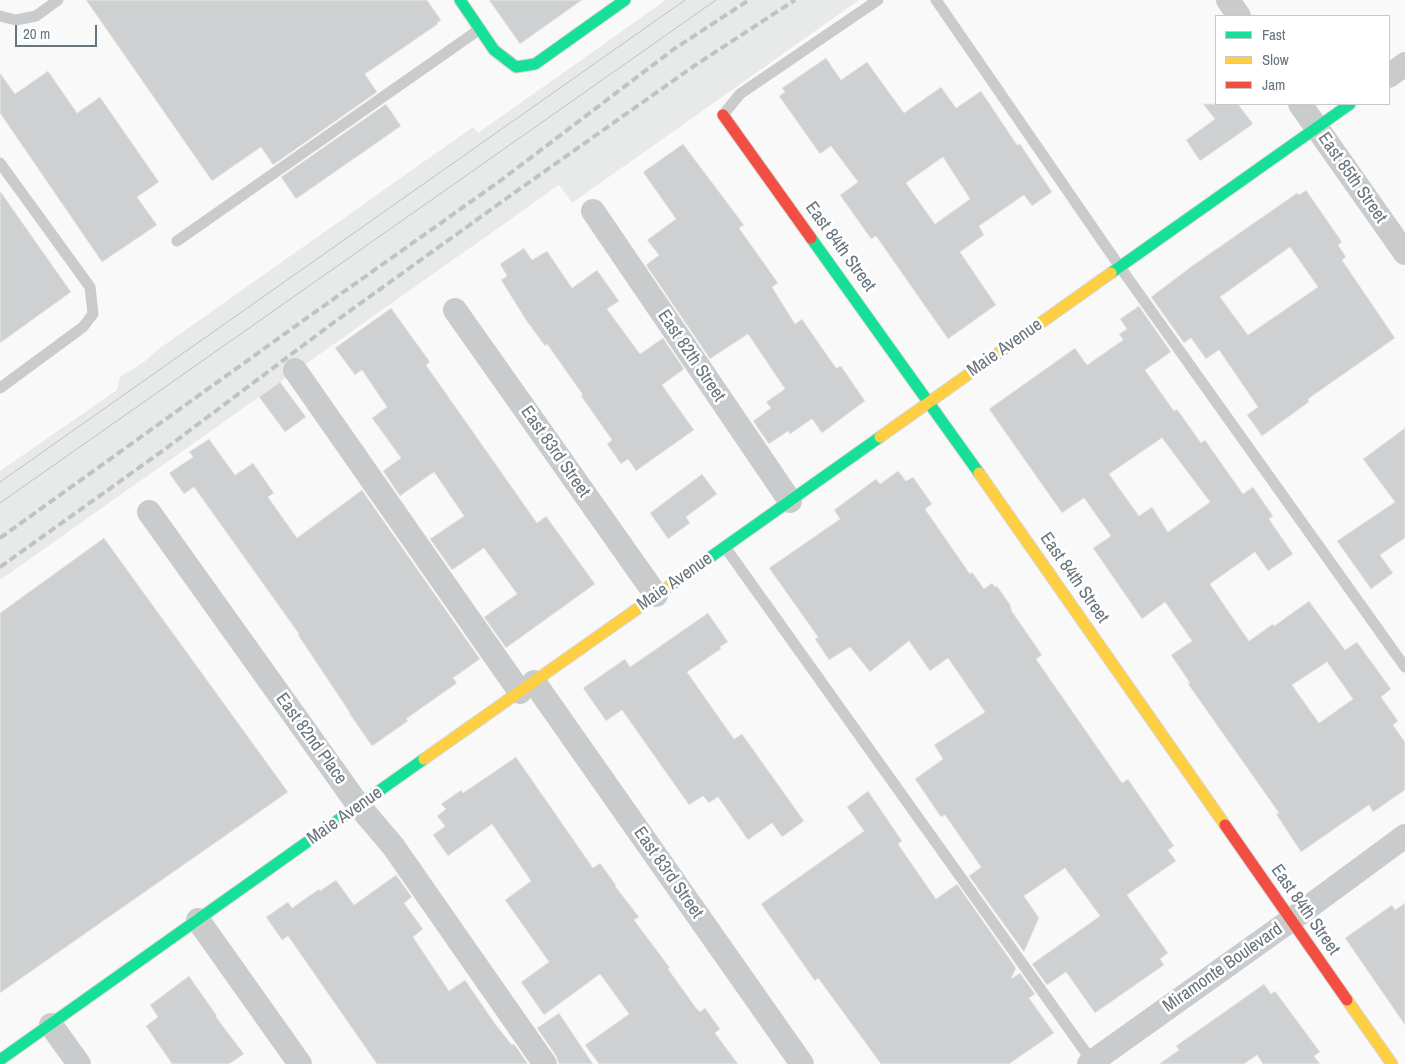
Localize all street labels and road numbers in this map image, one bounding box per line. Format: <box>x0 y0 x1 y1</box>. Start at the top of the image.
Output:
street label: East 85th Street <box>1313 128 1391 228</box>
street label: East 84th Street <box>800 198 880 296</box>
street label: East 82th Street <box>652 306 730 406</box>
street label: Maie Avenue <box>963 314 1047 382</box>
street label: East 83rd Street <box>516 402 594 502</box>
street label: East 84th Street <box>1035 528 1113 628</box>
street label: Maie Avenue <box>633 548 717 616</box>
street label: East 82nd Place <box>271 689 351 789</box>
street label: Maie Avenue <box>303 782 387 850</box>
street label: East 83rd Street <box>629 823 707 923</box>
street label: East 84th Street <box>1266 860 1344 960</box>
street label: Miramonte Boulevard <box>1159 919 1287 1017</box>

